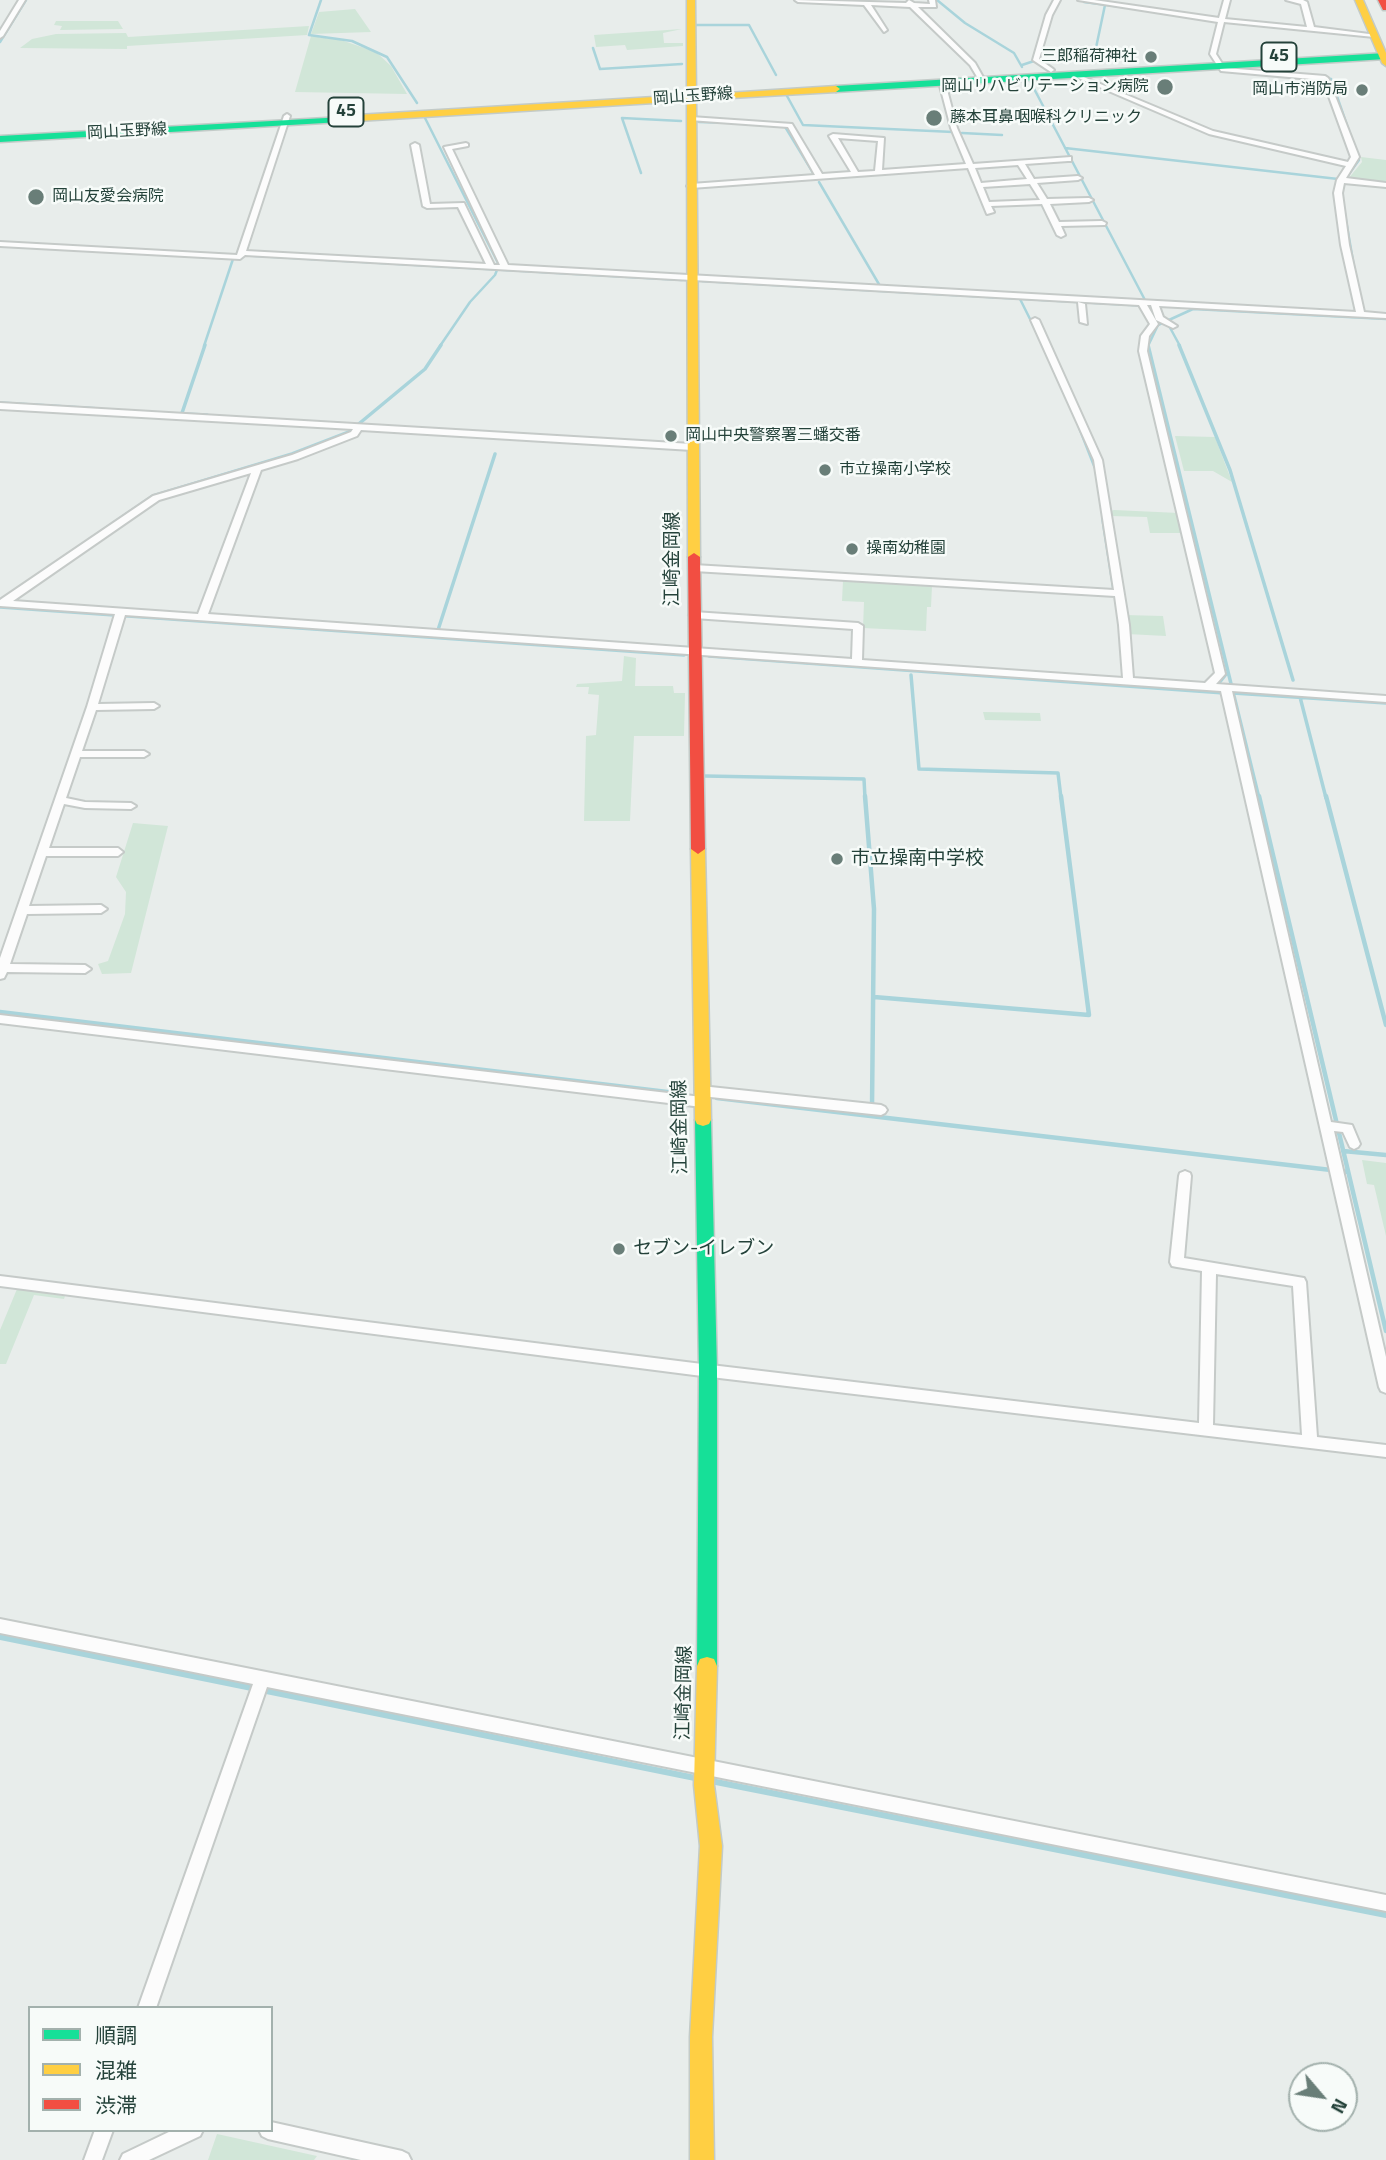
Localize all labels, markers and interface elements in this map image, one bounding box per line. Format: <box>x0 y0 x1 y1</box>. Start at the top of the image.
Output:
road number: 45 <box>1262 42 1296 72</box>
place label: 三郎稲荷神社 <box>1041 47 1137 67</box>
marker: 三郎稲荷神社 <box>1143 49 1159 65</box>
place label: 岡山リハビリテーション病院 <box>941 77 1149 97</box>
marker: 岡山リハビリテーション病院 <box>1155 77 1175 97</box>
place label: 岡山市消防局 <box>1252 80 1348 100</box>
marker: 岡山市消防局 <box>1354 82 1370 98</box>
street label: 岡山玉野線 <box>652 85 734 109</box>
road number: 45 <box>328 98 364 127</box>
marker: 藤本耳鼻咽喉科クリニック <box>924 108 944 128</box>
place label: 藤本耳鼻咽喉科クリニック <box>950 108 1142 128</box>
street label: 岡山玉野線 <box>87 120 167 144</box>
marker: 岡山友愛会病院 <box>26 187 46 207</box>
place label: 岡山友愛会病院 <box>52 187 164 207</box>
place label: 岡山中央警察署三蟠交番 <box>685 426 861 446</box>
marker: 岡山中央警察署三蟠交番 <box>663 428 679 444</box>
place label: 市立操南小学校 <box>839 460 951 480</box>
marker: 市立操南小学校 <box>817 462 833 478</box>
street label: 江崎金岡線 <box>662 512 684 606</box>
place label: 操南幼稚園 <box>866 539 946 559</box>
marker: 操南幼稚園 <box>844 541 860 557</box>
place label: 市立操南中学校 <box>851 848 984 870</box>
marker: 市立操南中学校 <box>829 851 845 867</box>
street label: 江崎金岡線 <box>669 1079 693 1175</box>
place label: セブン-イレブン <box>633 1238 774 1260</box>
marker: セブン-イレブン <box>611 1241 627 1257</box>
street label: 江崎金岡線 <box>673 1645 697 1741</box>
legend <box>28 2006 273 2132</box>
text: 順調 <box>95 2019 137 2051</box>
text: 混雑 <box>95 2054 137 2086</box>
north arrow <box>1288 2062 1358 2132</box>
text: 渋滞 <box>95 2089 137 2121</box>
text: N <box>1324 2094 1356 2119</box>

